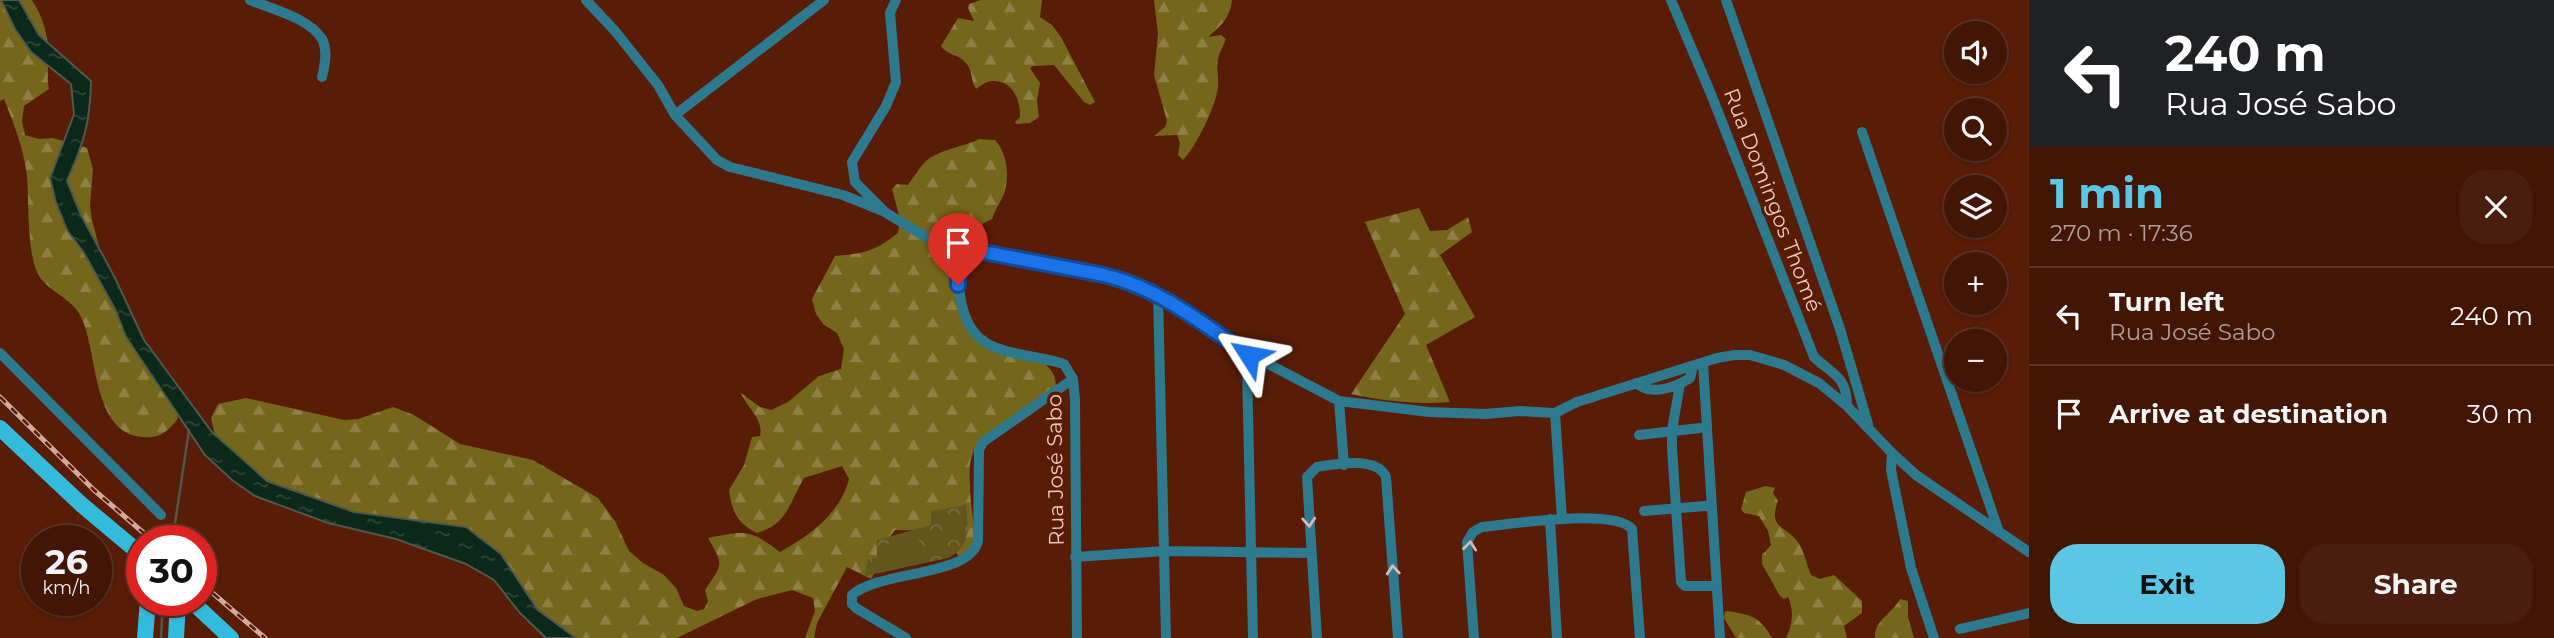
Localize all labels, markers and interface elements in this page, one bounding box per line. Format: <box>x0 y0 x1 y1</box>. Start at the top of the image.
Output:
map controls <box>1944 21 2007 392</box>
button: sound <box>1944 21 2007 84</box>
text: 240 m <box>2165 24 2326 83</box>
icon: left <box>2050 28 2141 119</box>
text: Rua José Sabo <box>2165 84 2397 123</box>
street label: Rua Domingos Thomé <box>1719 85 1827 315</box>
button: search <box>1944 98 2007 161</box>
text: 1 min <box>2050 167 2164 219</box>
button: close <box>2459 170 2533 244</box>
button: layers <box>1944 175 2007 238</box>
pin <box>928 213 988 285</box>
text: 270 m · 17:36 <box>2050 219 2193 247</box>
icon: arrive <box>939 224 977 262</box>
button: + <box>1944 252 2007 315</box>
text: Turn left <box>2109 286 2225 318</box>
icon: left <box>2050 297 2088 335</box>
text: 240 m <box>2450 300 2533 332</box>
position arrow <box>1212 318 1286 392</box>
text: Rua José Sabo <box>2109 318 2276 346</box>
button: − <box>1944 329 2007 392</box>
street label: Rua José Sabo <box>1041 394 1069 546</box>
icon: arrive <box>2050 395 2088 433</box>
text: Arrive at destination <box>2109 398 2388 430</box>
text: 30 m <box>2467 398 2533 430</box>
one-way arrow <box>1301 517 1316 528</box>
speed limit sign: 30 <box>126 525 217 616</box>
text: 26 <box>45 540 88 583</box>
one-way arrow <box>1462 540 1477 552</box>
button: Exit <box>2050 544 2285 624</box>
button: Share <box>2299 544 2533 624</box>
one-way arrow <box>1385 564 1400 575</box>
text: km/h <box>42 577 91 599</box>

